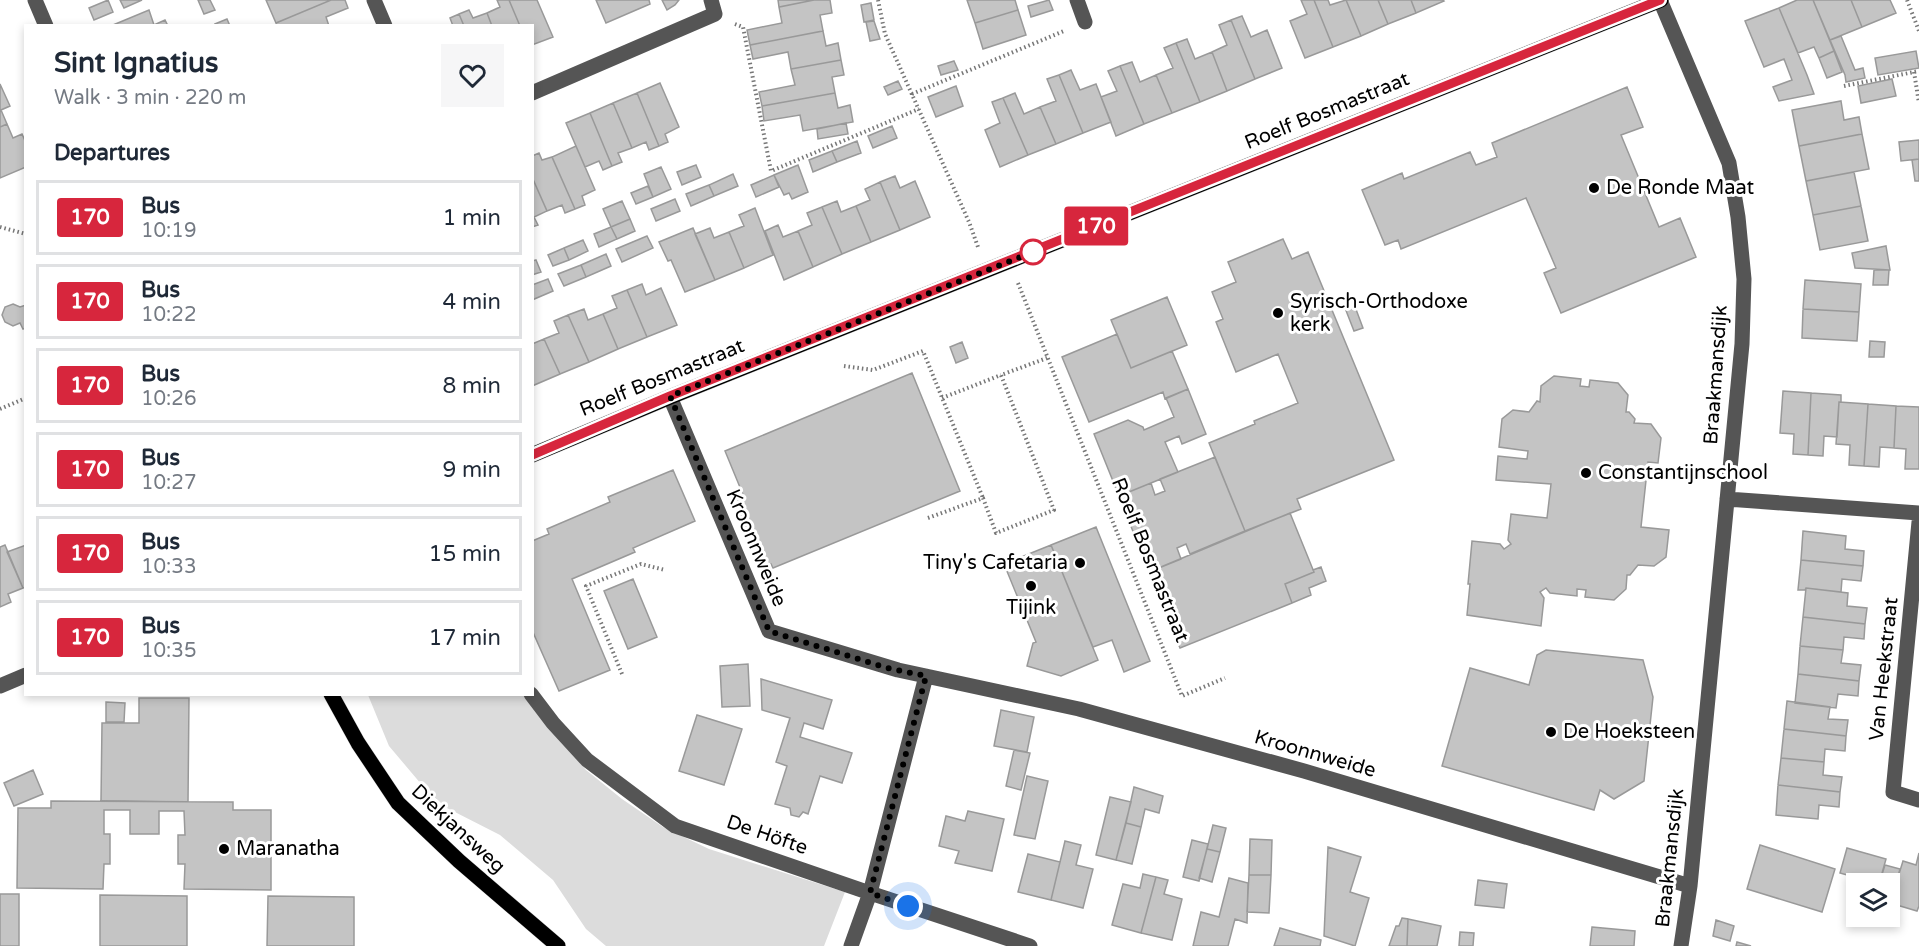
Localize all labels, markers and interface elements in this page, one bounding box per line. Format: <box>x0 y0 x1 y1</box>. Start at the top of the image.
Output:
button: heart <box>441 44 504 107</box>
text: Sint Ignatius <box>54 46 219 80</box>
street label: Roelf Bosmastraat <box>1241 67 1413 155</box>
text: Walk · 3 min · 220 m <box>54 86 246 110</box>
text: Departures <box>54 140 170 166</box>
place label: De Ronde Maat <box>1606 176 1754 200</box>
marker: De Ronde Maat <box>1587 181 1601 195</box>
text: Bus <box>141 193 180 219</box>
text: 170 <box>70 205 110 230</box>
text: 1 min <box>442 205 501 231</box>
line badge: 170 <box>1062 206 1130 246</box>
text: 170 <box>1076 214 1116 239</box>
text: 10:19 <box>141 219 196 243</box>
unlabelled marker <box>1020 239 1046 265</box>
text: Bus <box>141 277 180 303</box>
text: 170 <box>70 289 110 314</box>
text: 4 min <box>442 289 501 315</box>
place label: Syrisch-Orthodoxe kerk <box>1290 290 1468 337</box>
text: 10:22 <box>141 303 196 327</box>
street label: Braakmansdijk <box>1699 304 1733 446</box>
marker: Syrisch-Orthodoxe kerk <box>1271 306 1285 320</box>
street label: Roelf Bosmastraat <box>576 334 748 422</box>
text: Bus <box>141 361 180 387</box>
text: 170 <box>70 373 110 398</box>
text: 8 min <box>442 373 501 399</box>
text: 10:26 <box>141 387 196 411</box>
text: Bus <box>141 445 180 471</box>
text: 170 <box>70 457 110 482</box>
text: 9 min <box>442 457 501 483</box>
place label: Constantijnschool <box>1598 461 1768 485</box>
marker: Constantijnschool <box>1579 466 1593 480</box>
text: 10:27 <box>141 471 196 495</box>
street label: Roelf Bosmastraat <box>1106 474 1194 646</box>
street label: Kroonnweide <box>720 486 792 610</box>
text: Bus <box>141 529 180 555</box>
text: 170 <box>70 541 110 566</box>
text: 15 min <box>429 541 501 567</box>
place label: Tiny's Cafetaria <box>923 551 1068 575</box>
text: 10:33 <box>141 555 196 579</box>
marker: Tiny's Cafetaria <box>1073 556 1087 570</box>
marker: Tijink <box>1024 579 1038 593</box>
place label: Tijink <box>1006 596 1056 620</box>
street label: Van Heekstraat <box>1865 596 1904 742</box>
text: Bus <box>141 613 180 639</box>
text: 170 <box>70 625 110 650</box>
text: 17 min <box>429 625 501 651</box>
text: 10:35 <box>141 639 196 663</box>
place label: De Hoeksteen <box>1563 720 1695 744</box>
street label: Kroonnweide <box>1252 725 1378 783</box>
marker: De Hoeksteen <box>1544 725 1558 739</box>
street label: Diekjansweg <box>406 779 510 879</box>
street label: Braakmansdijk <box>1651 787 1689 929</box>
street label: De Höfte <box>723 810 811 860</box>
place label: Maranatha <box>236 837 340 861</box>
marker: Maranatha <box>217 842 231 856</box>
map controls <box>1846 873 1900 927</box>
button: layers <box>1846 873 1900 927</box>
your location <box>893 891 923 921</box>

